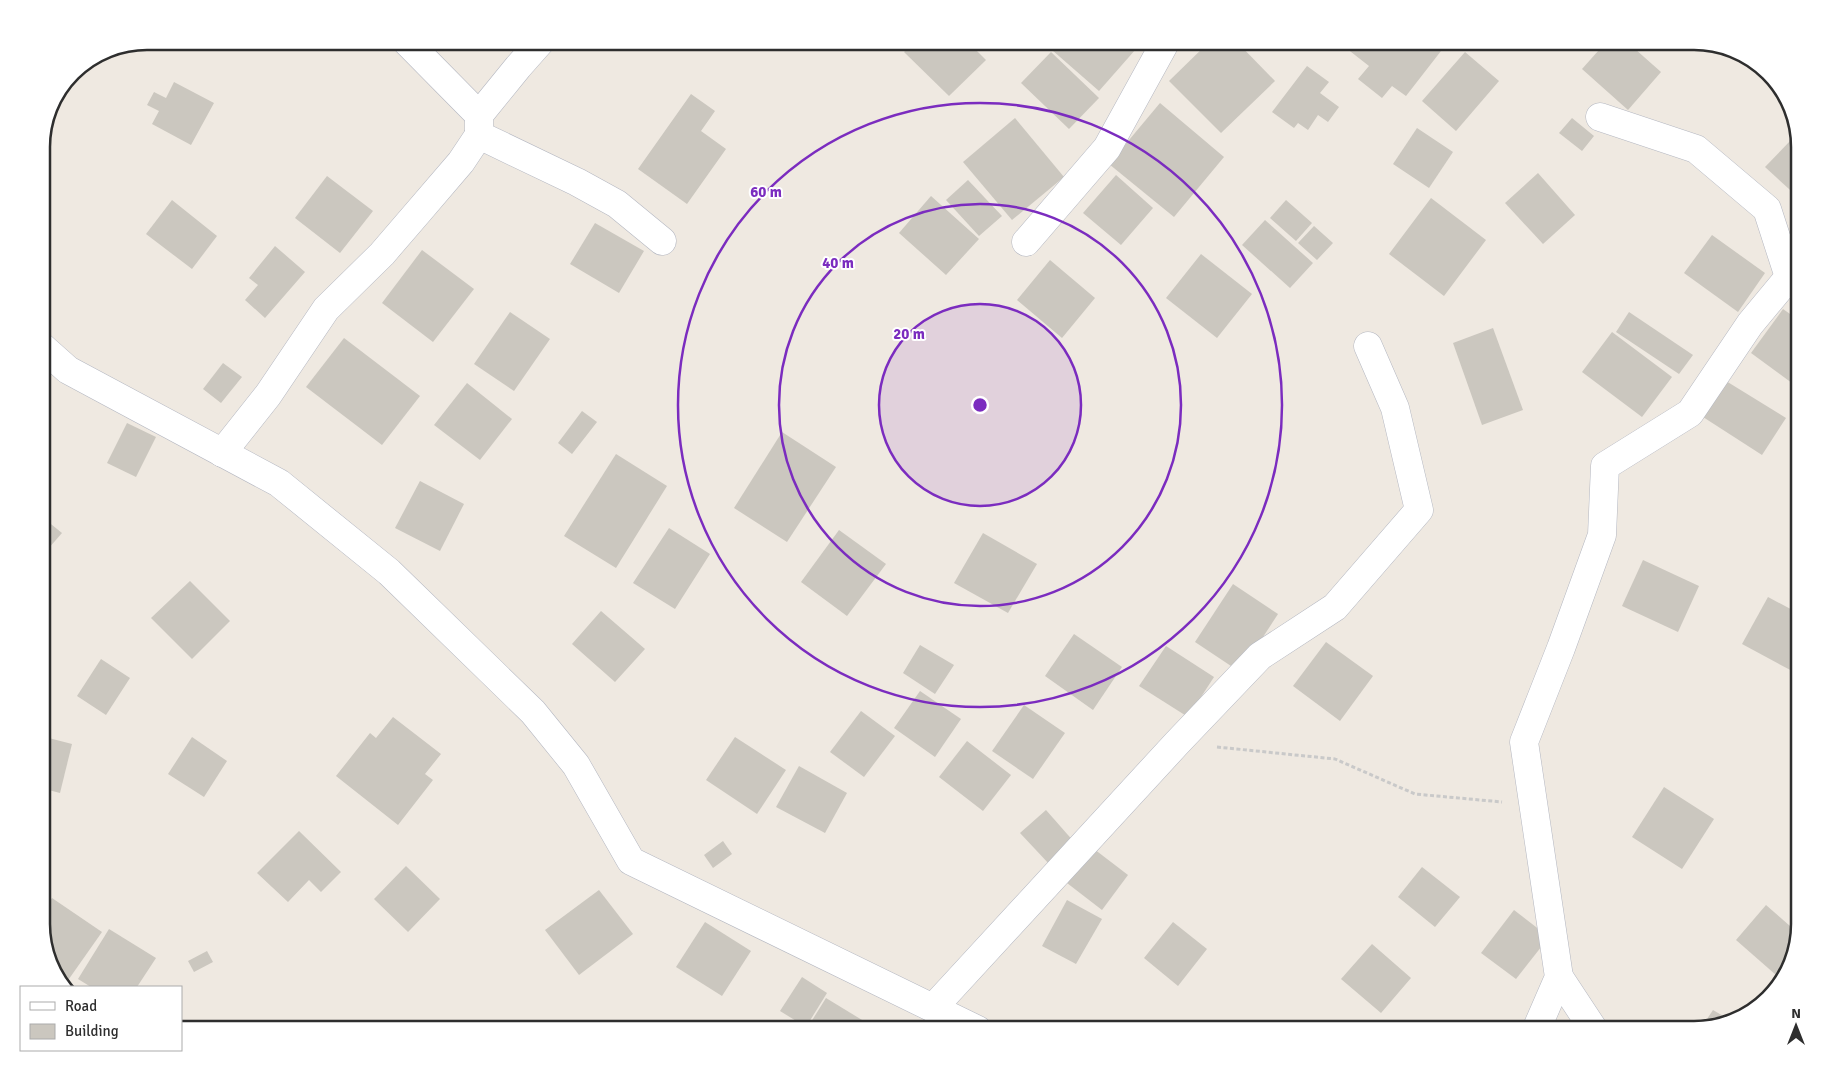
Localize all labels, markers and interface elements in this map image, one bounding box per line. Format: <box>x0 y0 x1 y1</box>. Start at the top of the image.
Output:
text: 60 m <box>750 183 782 201</box>
text: 40 m <box>822 254 854 272</box>
text: 20 m <box>893 325 925 343</box>
centre of rings <box>971 396 989 414</box>
legend <box>20 986 182 1051</box>
text: Road <box>65 997 97 1015</box>
north arrow <box>1771 1001 1821 1051</box>
text: N <box>1791 1005 1801 1022</box>
text: Building <box>65 1022 119 1040</box>

